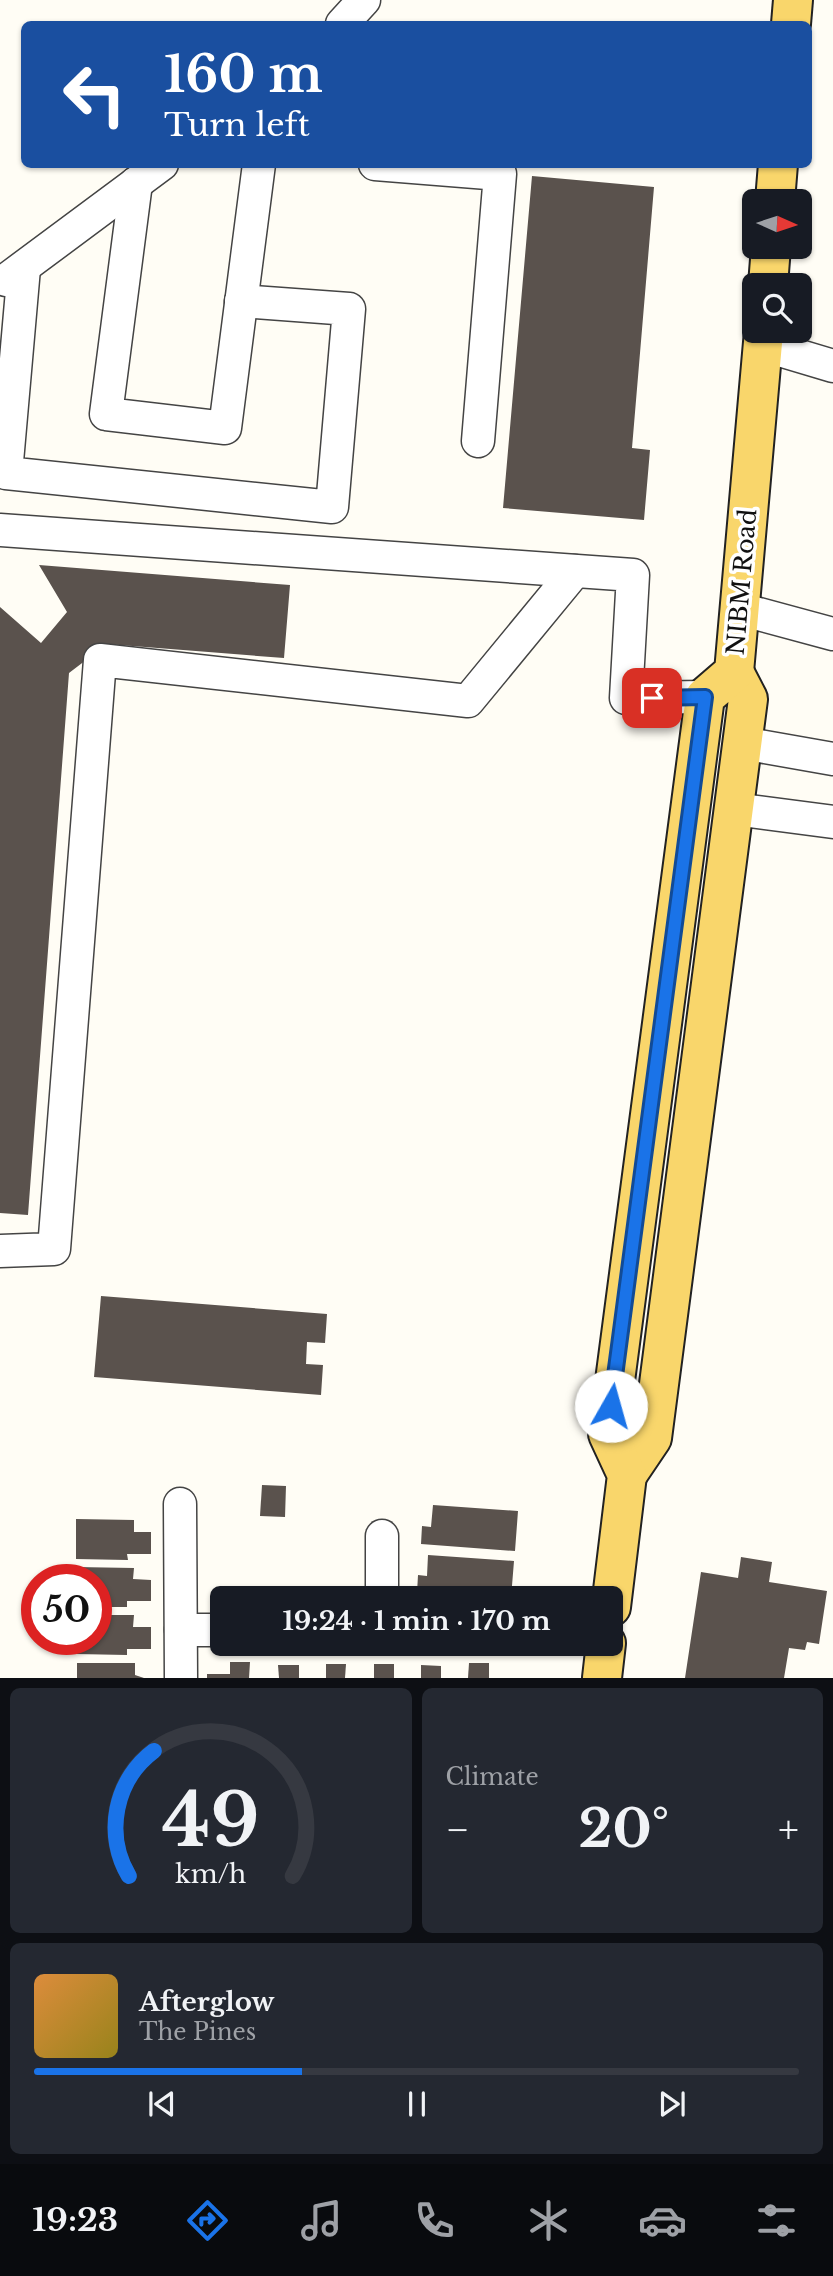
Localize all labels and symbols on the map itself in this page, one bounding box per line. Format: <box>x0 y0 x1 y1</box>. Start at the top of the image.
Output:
north arrow <box>742 189 812 259</box>
street label: NIBM Road <box>721 508 762 656</box>
pin <box>622 668 682 728</box>
position arrow <box>574 1369 648 1443</box>
speed limit sign: 50 <box>21 1564 112 1655</box>

